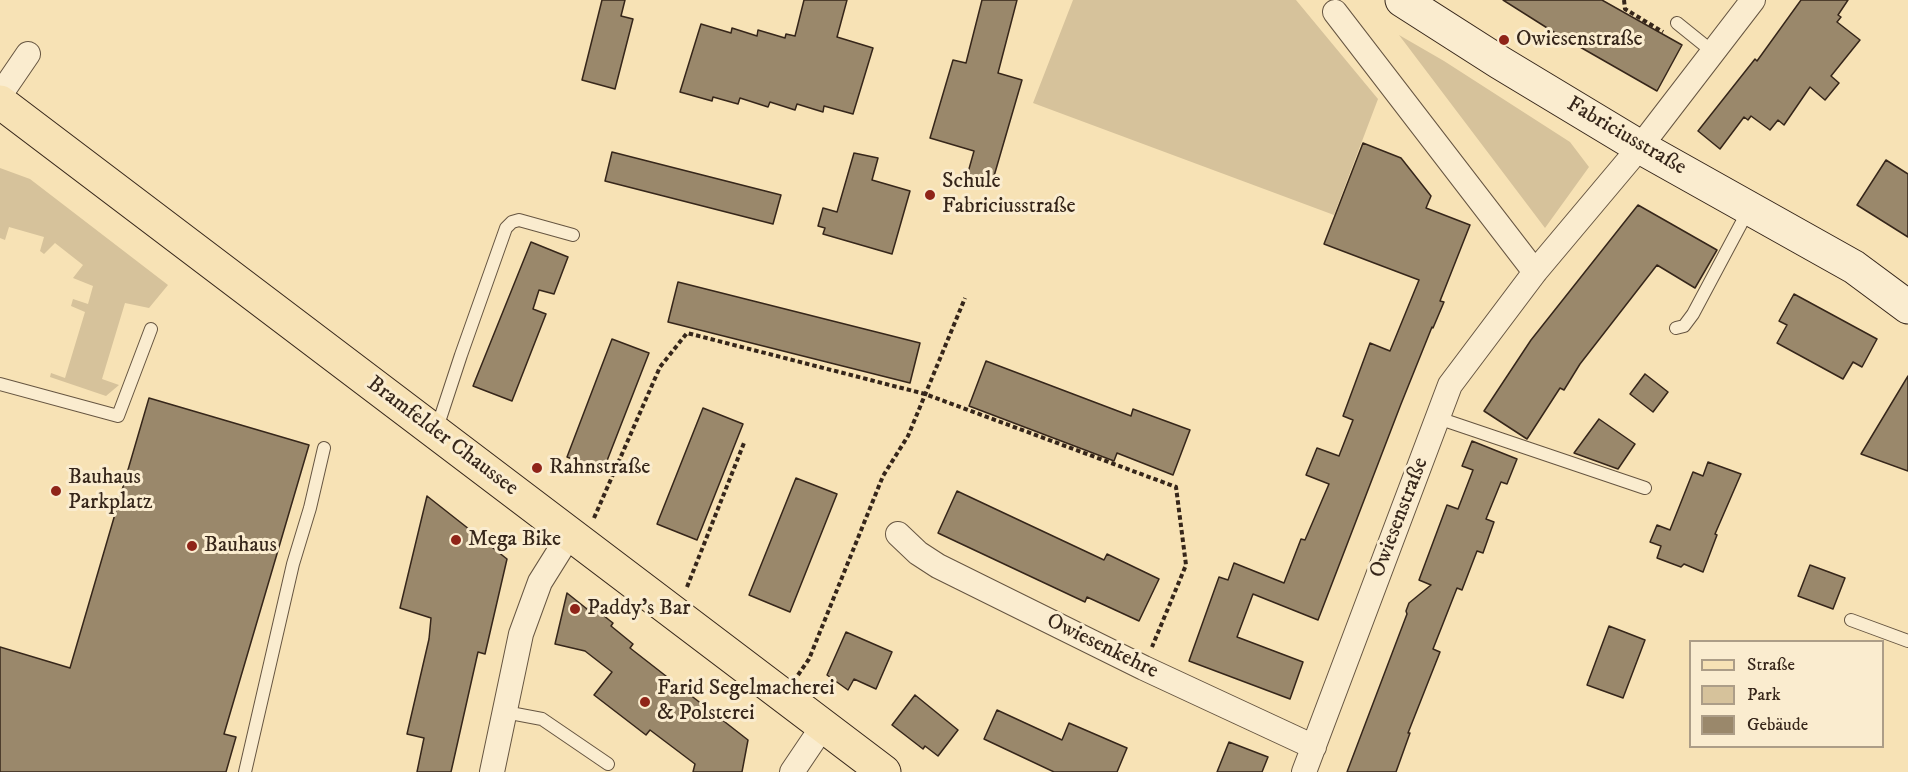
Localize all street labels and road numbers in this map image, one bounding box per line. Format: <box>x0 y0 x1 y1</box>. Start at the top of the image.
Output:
street label: Fabriciusstraße <box>1562 92 1690 182</box>
street label: Bramfelder Chaussee <box>361 372 523 502</box>
street label: Owiesenstraße <box>1365 454 1435 582</box>
street label: Owiesenkehre <box>1042 609 1162 685</box>

